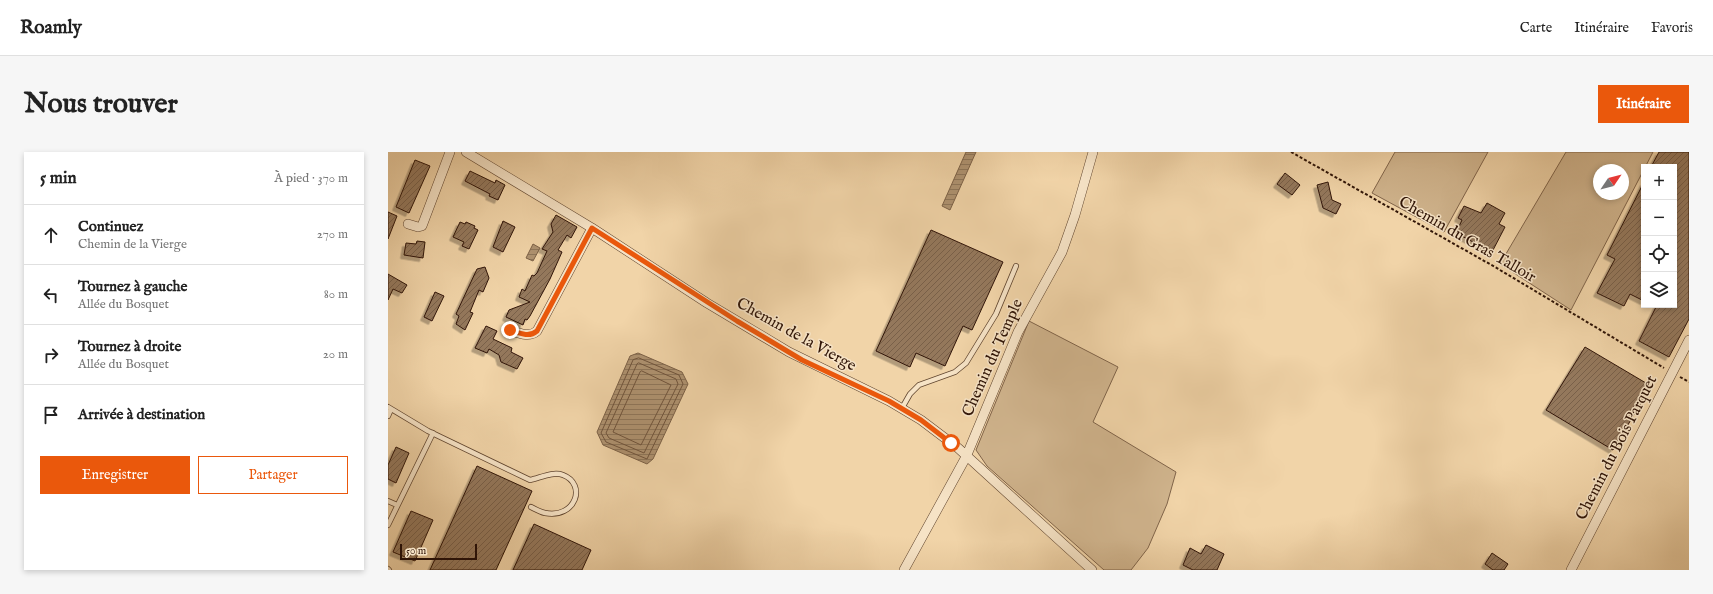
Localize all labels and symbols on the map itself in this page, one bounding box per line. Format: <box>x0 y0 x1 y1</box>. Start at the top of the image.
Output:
north arrow <box>1593 164 1629 200</box>
street label: Chemin du Gras Talloir <box>1395 192 1539 288</box>
street label: Chemin de la Vierge <box>733 294 859 376</box>
street label: Chemin du Temple <box>958 296 1028 420</box>
route end <box>501 321 519 339</box>
street label: Chemin du Bois Parquet <box>1572 372 1662 524</box>
route start <box>942 434 960 452</box>
scale bar <box>400 542 477 561</box>

